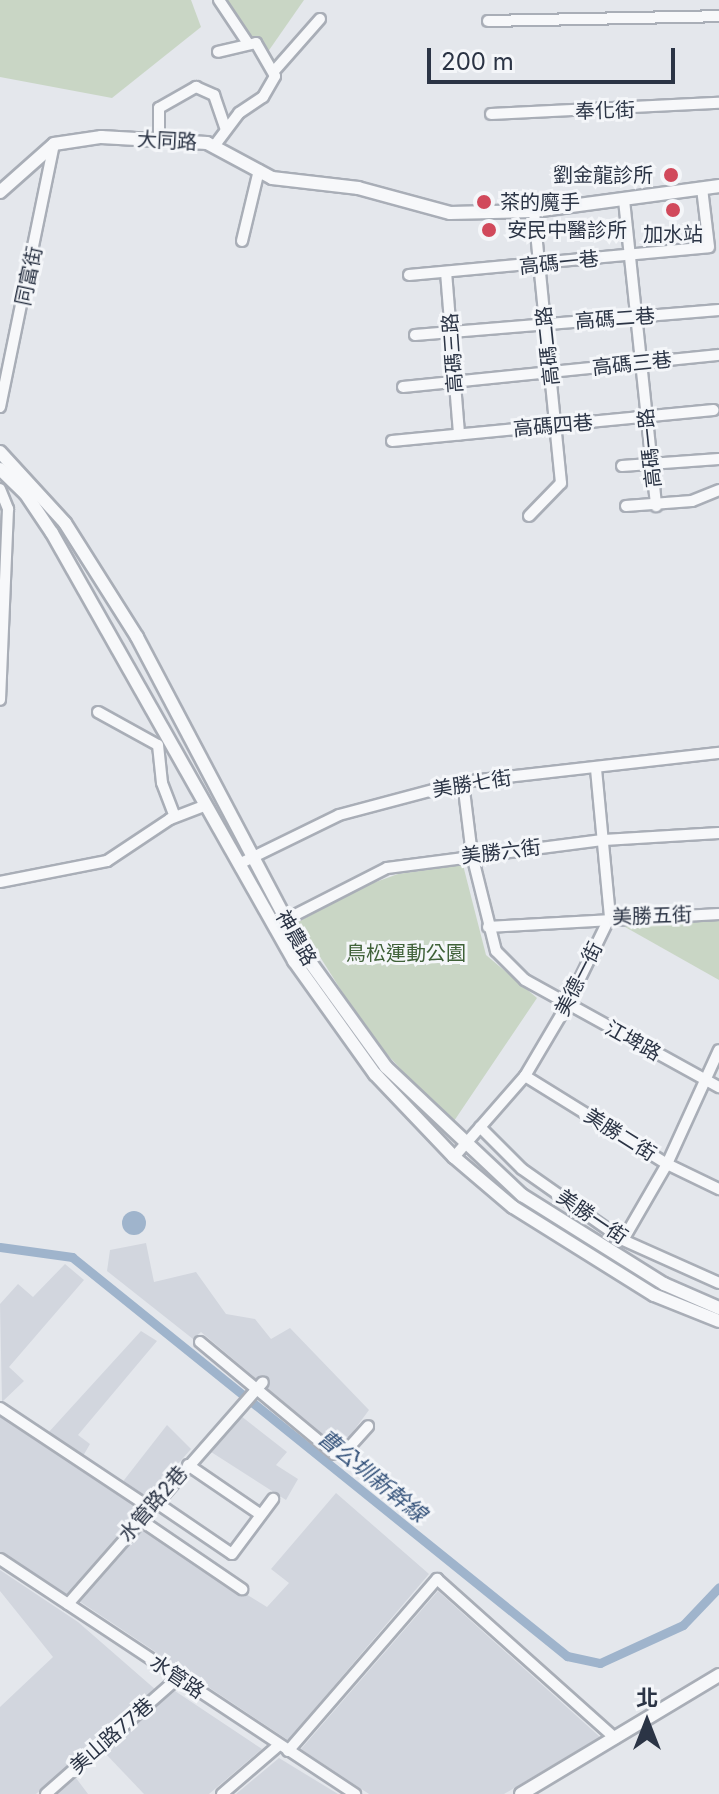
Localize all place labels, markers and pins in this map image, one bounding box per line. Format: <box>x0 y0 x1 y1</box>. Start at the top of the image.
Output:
place label: 劉金龍診所 <box>553 163 653 187</box>
marker: 劉金龍診所 <box>660 164 682 186</box>
place label: 茶的魔手 <box>500 190 580 214</box>
marker: 茶的魔手 <box>475 193 493 211</box>
marker: 加水站 <box>664 201 682 219</box>
place label: 安民中醫診所 <box>507 218 627 242</box>
marker: 安民中醫診所 <box>478 219 500 241</box>
place label: 加水站 <box>643 222 703 246</box>

